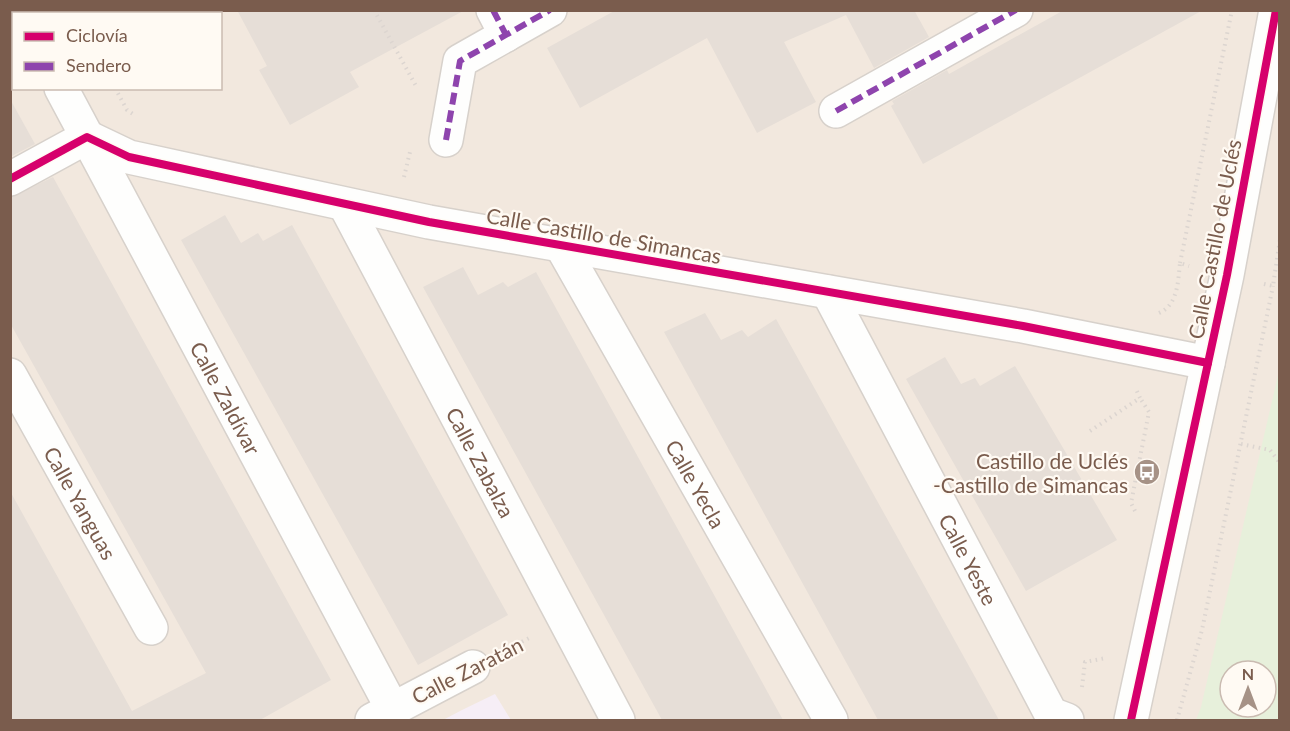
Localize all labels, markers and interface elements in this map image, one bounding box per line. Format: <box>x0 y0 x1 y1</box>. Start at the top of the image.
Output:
legend <box>12 12 222 90</box>
text: Ciclovía <box>66 24 128 46</box>
text: Sendero <box>66 54 131 76</box>
street label: Calle Castillo de Uclés <box>1182 137 1246 341</box>
street label: Calle Castillo de Simancas <box>485 202 723 268</box>
street label: Calle Zaldívar <box>186 337 267 459</box>
street label: Calle Zabalza <box>442 403 521 521</box>
street label: Calle Yecla <box>662 435 731 532</box>
street label: Calle Yanguas <box>40 442 122 563</box>
place label: Castillo de Uclés -Castillo de Simancas <box>933 448 1128 497</box>
bus stop icon: Castillo de Uclés -Castillo de Simancas <box>1132 457 1162 487</box>
street label: Calle Yeste <box>935 509 1003 609</box>
street label: Calle Zaratán <box>407 631 527 709</box>
north arrow <box>1218 659 1278 719</box>
text: N <box>1242 664 1254 683</box>

